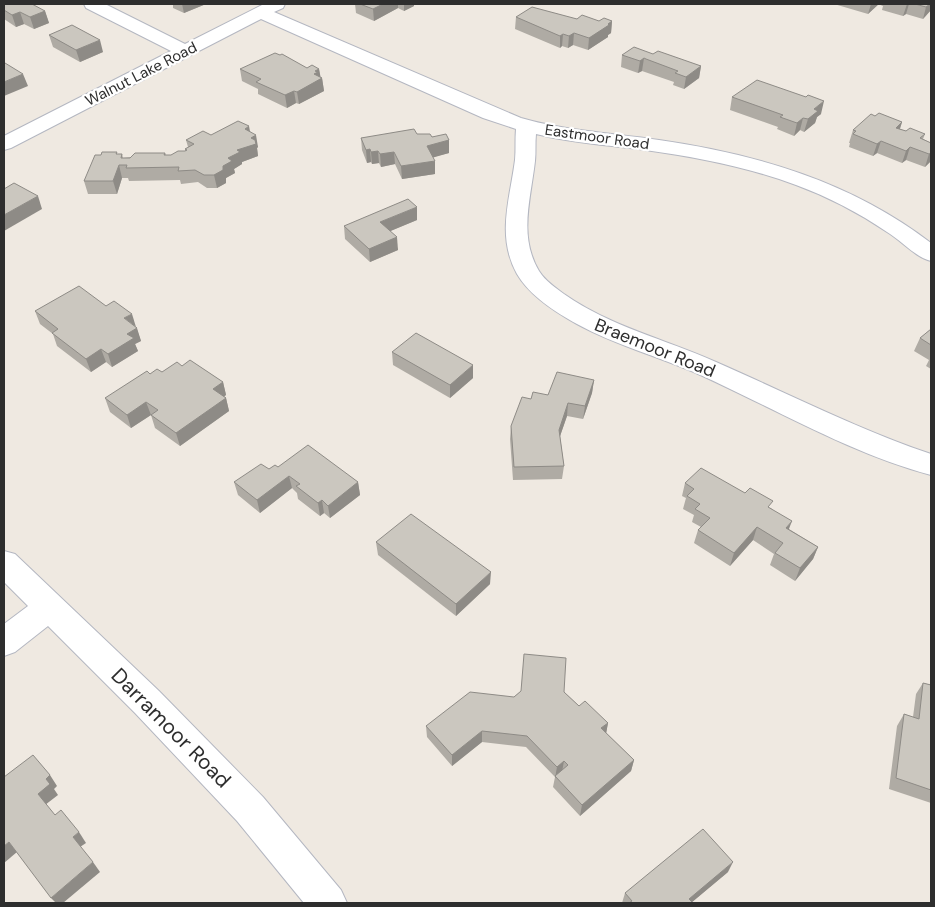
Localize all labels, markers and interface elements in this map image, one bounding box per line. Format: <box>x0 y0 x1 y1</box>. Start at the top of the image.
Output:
street label: Walnut Lake Road <box>82 37 200 111</box>
street label: Eastmoor Road <box>543 120 651 154</box>
street label: Braemoor Road <box>591 313 719 383</box>
street label: Darramoor Road <box>105 662 237 794</box>

